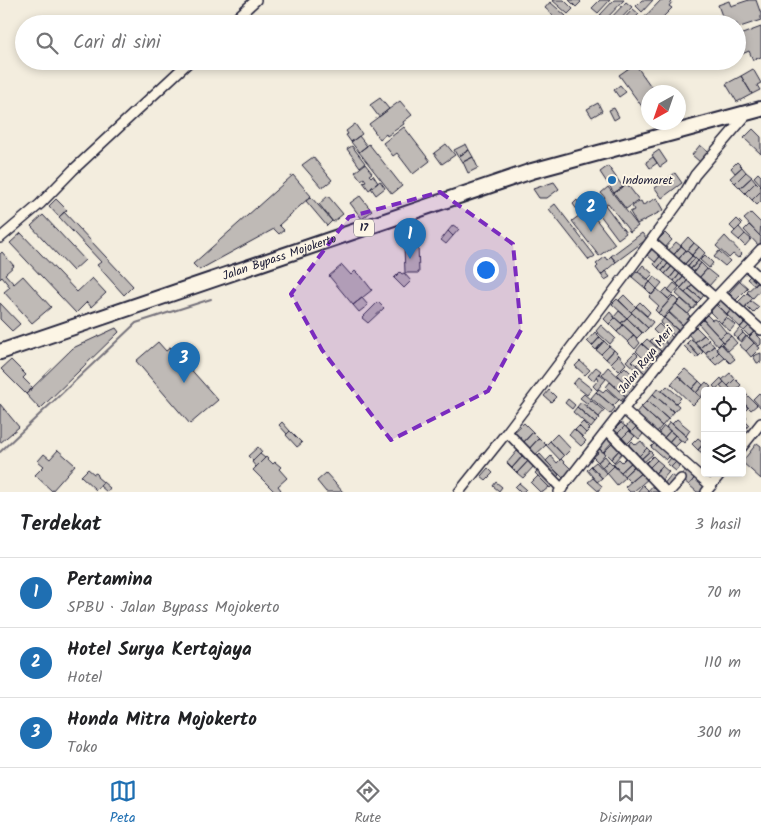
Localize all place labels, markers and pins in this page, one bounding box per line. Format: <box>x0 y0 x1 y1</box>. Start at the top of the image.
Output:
place label: Indomaret <box>622 171 673 190</box>
marker: Indomaret <box>606 174 618 186</box>
pin: 2 <box>575 191 607 232</box>
pin: 1 <box>394 218 426 259</box>
pin: 3 <box>168 342 200 383</box>

